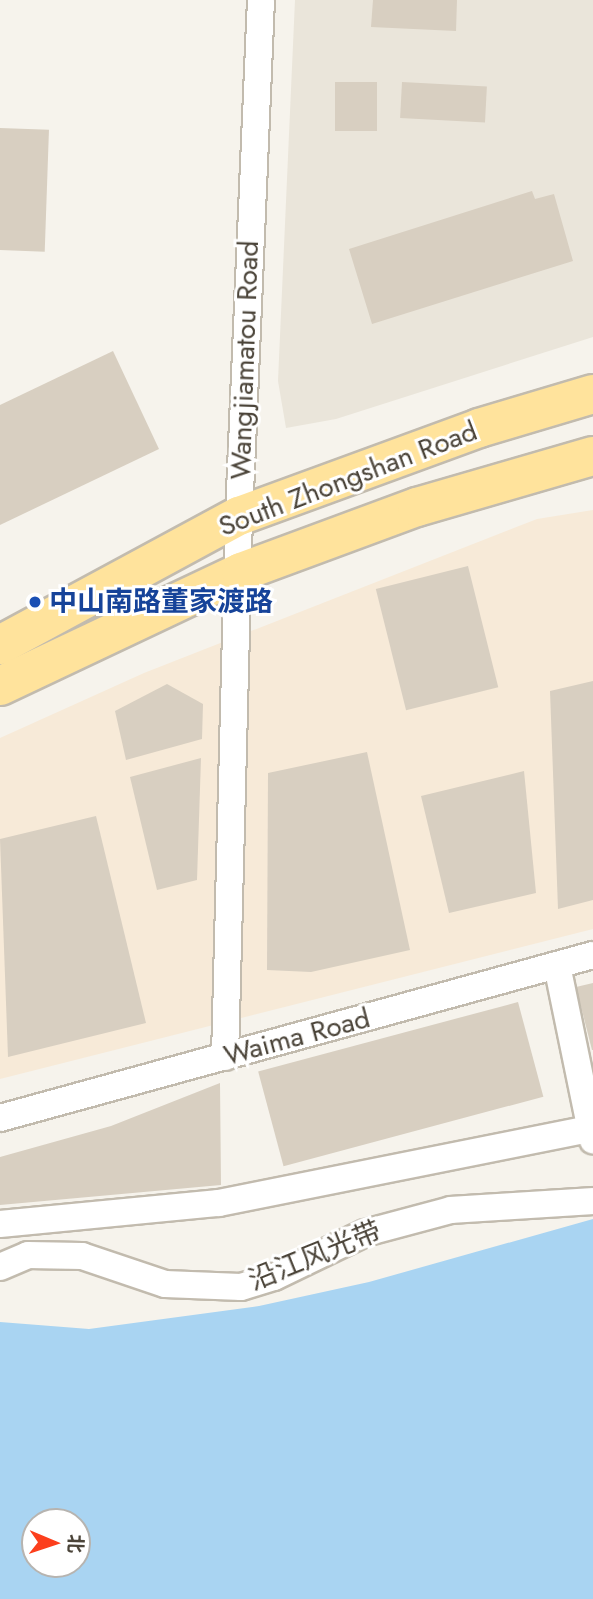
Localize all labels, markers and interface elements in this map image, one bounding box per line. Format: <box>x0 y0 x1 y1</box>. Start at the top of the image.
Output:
street label: Wangjiamatou Road <box>224 240 266 480</box>
street label: South Zhongshan Road <box>214 414 482 544</box>
place label: 中山南路董家渡路 <box>49 585 273 619</box>
marker: 中山南路董家渡路 <box>27 594 43 610</box>
street label: Waima Road <box>220 1001 374 1073</box>
street label: 沿江风光带 <box>244 1214 386 1298</box>
north arrow <box>21 1508 91 1578</box>
text: 北 <box>62 1534 89 1554</box>

